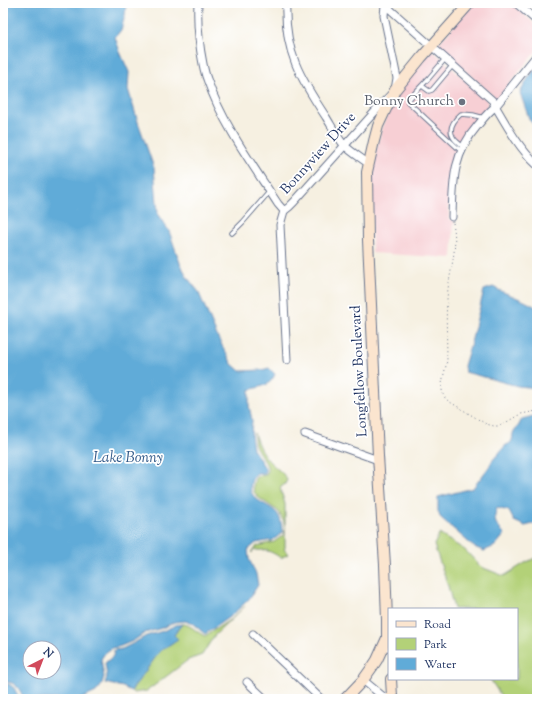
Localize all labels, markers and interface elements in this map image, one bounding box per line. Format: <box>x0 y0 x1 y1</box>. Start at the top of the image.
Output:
place label: Bonny Church <box>364 92 454 112</box>
marker: Bonny Church <box>457 97 467 107</box>
street label: Bonnyview Drive <box>277 109 361 199</box>
street label: Longfellow Boulevard <box>347 305 373 437</box>
water label: Lake Bonny <box>93 448 163 469</box>
legend <box>388 608 518 680</box>
text: Road <box>424 616 451 634</box>
text: Park <box>424 636 447 654</box>
north arrow <box>22 640 62 680</box>
text: N <box>39 644 57 662</box>
text: Water <box>424 656 457 674</box>

